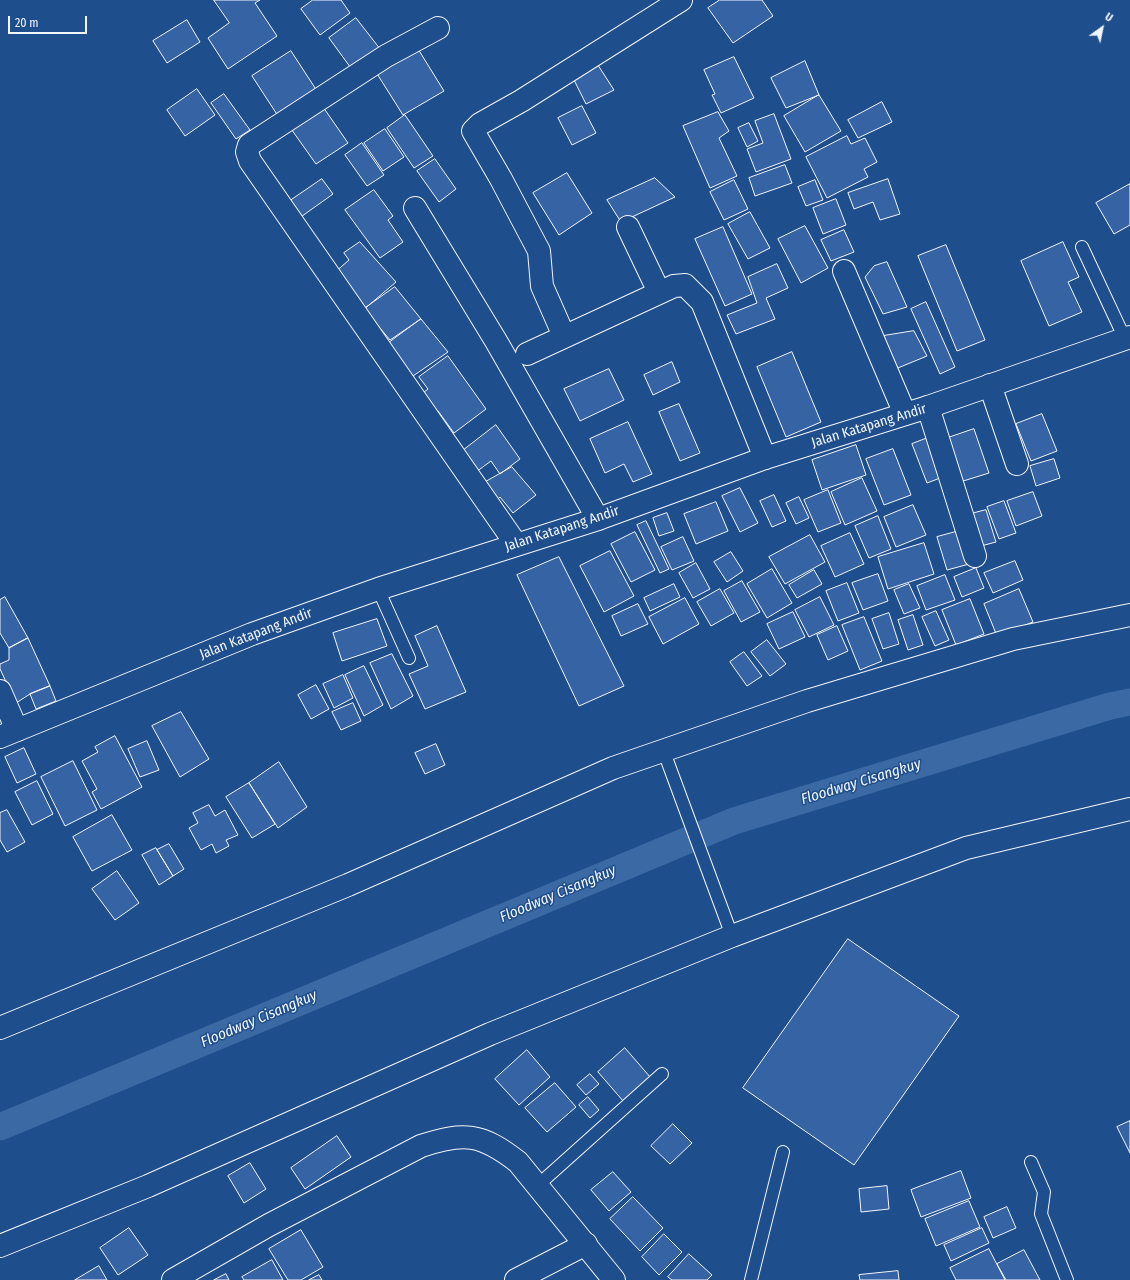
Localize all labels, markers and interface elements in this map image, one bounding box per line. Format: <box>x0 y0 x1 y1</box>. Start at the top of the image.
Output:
scale bar <box>10 8 89 34</box>
north arrow <box>1082 8 1122 48</box>
text: U <box>1103 10 1115 25</box>
text: 20 m <box>15 16 39 30</box>
street label: Jalan Katapang Andir <box>810 401 928 451</box>
street label: Jalan Katapang Andir <box>503 503 621 555</box>
street label: Jalan Katapang Andir <box>197 605 315 663</box>
water label: Floodway Cisangkuy <box>799 755 923 809</box>
water label: Floodway Cisangkuy <box>497 861 619 927</box>
water label: Floodway Cisangkuy <box>198 986 320 1052</box>

